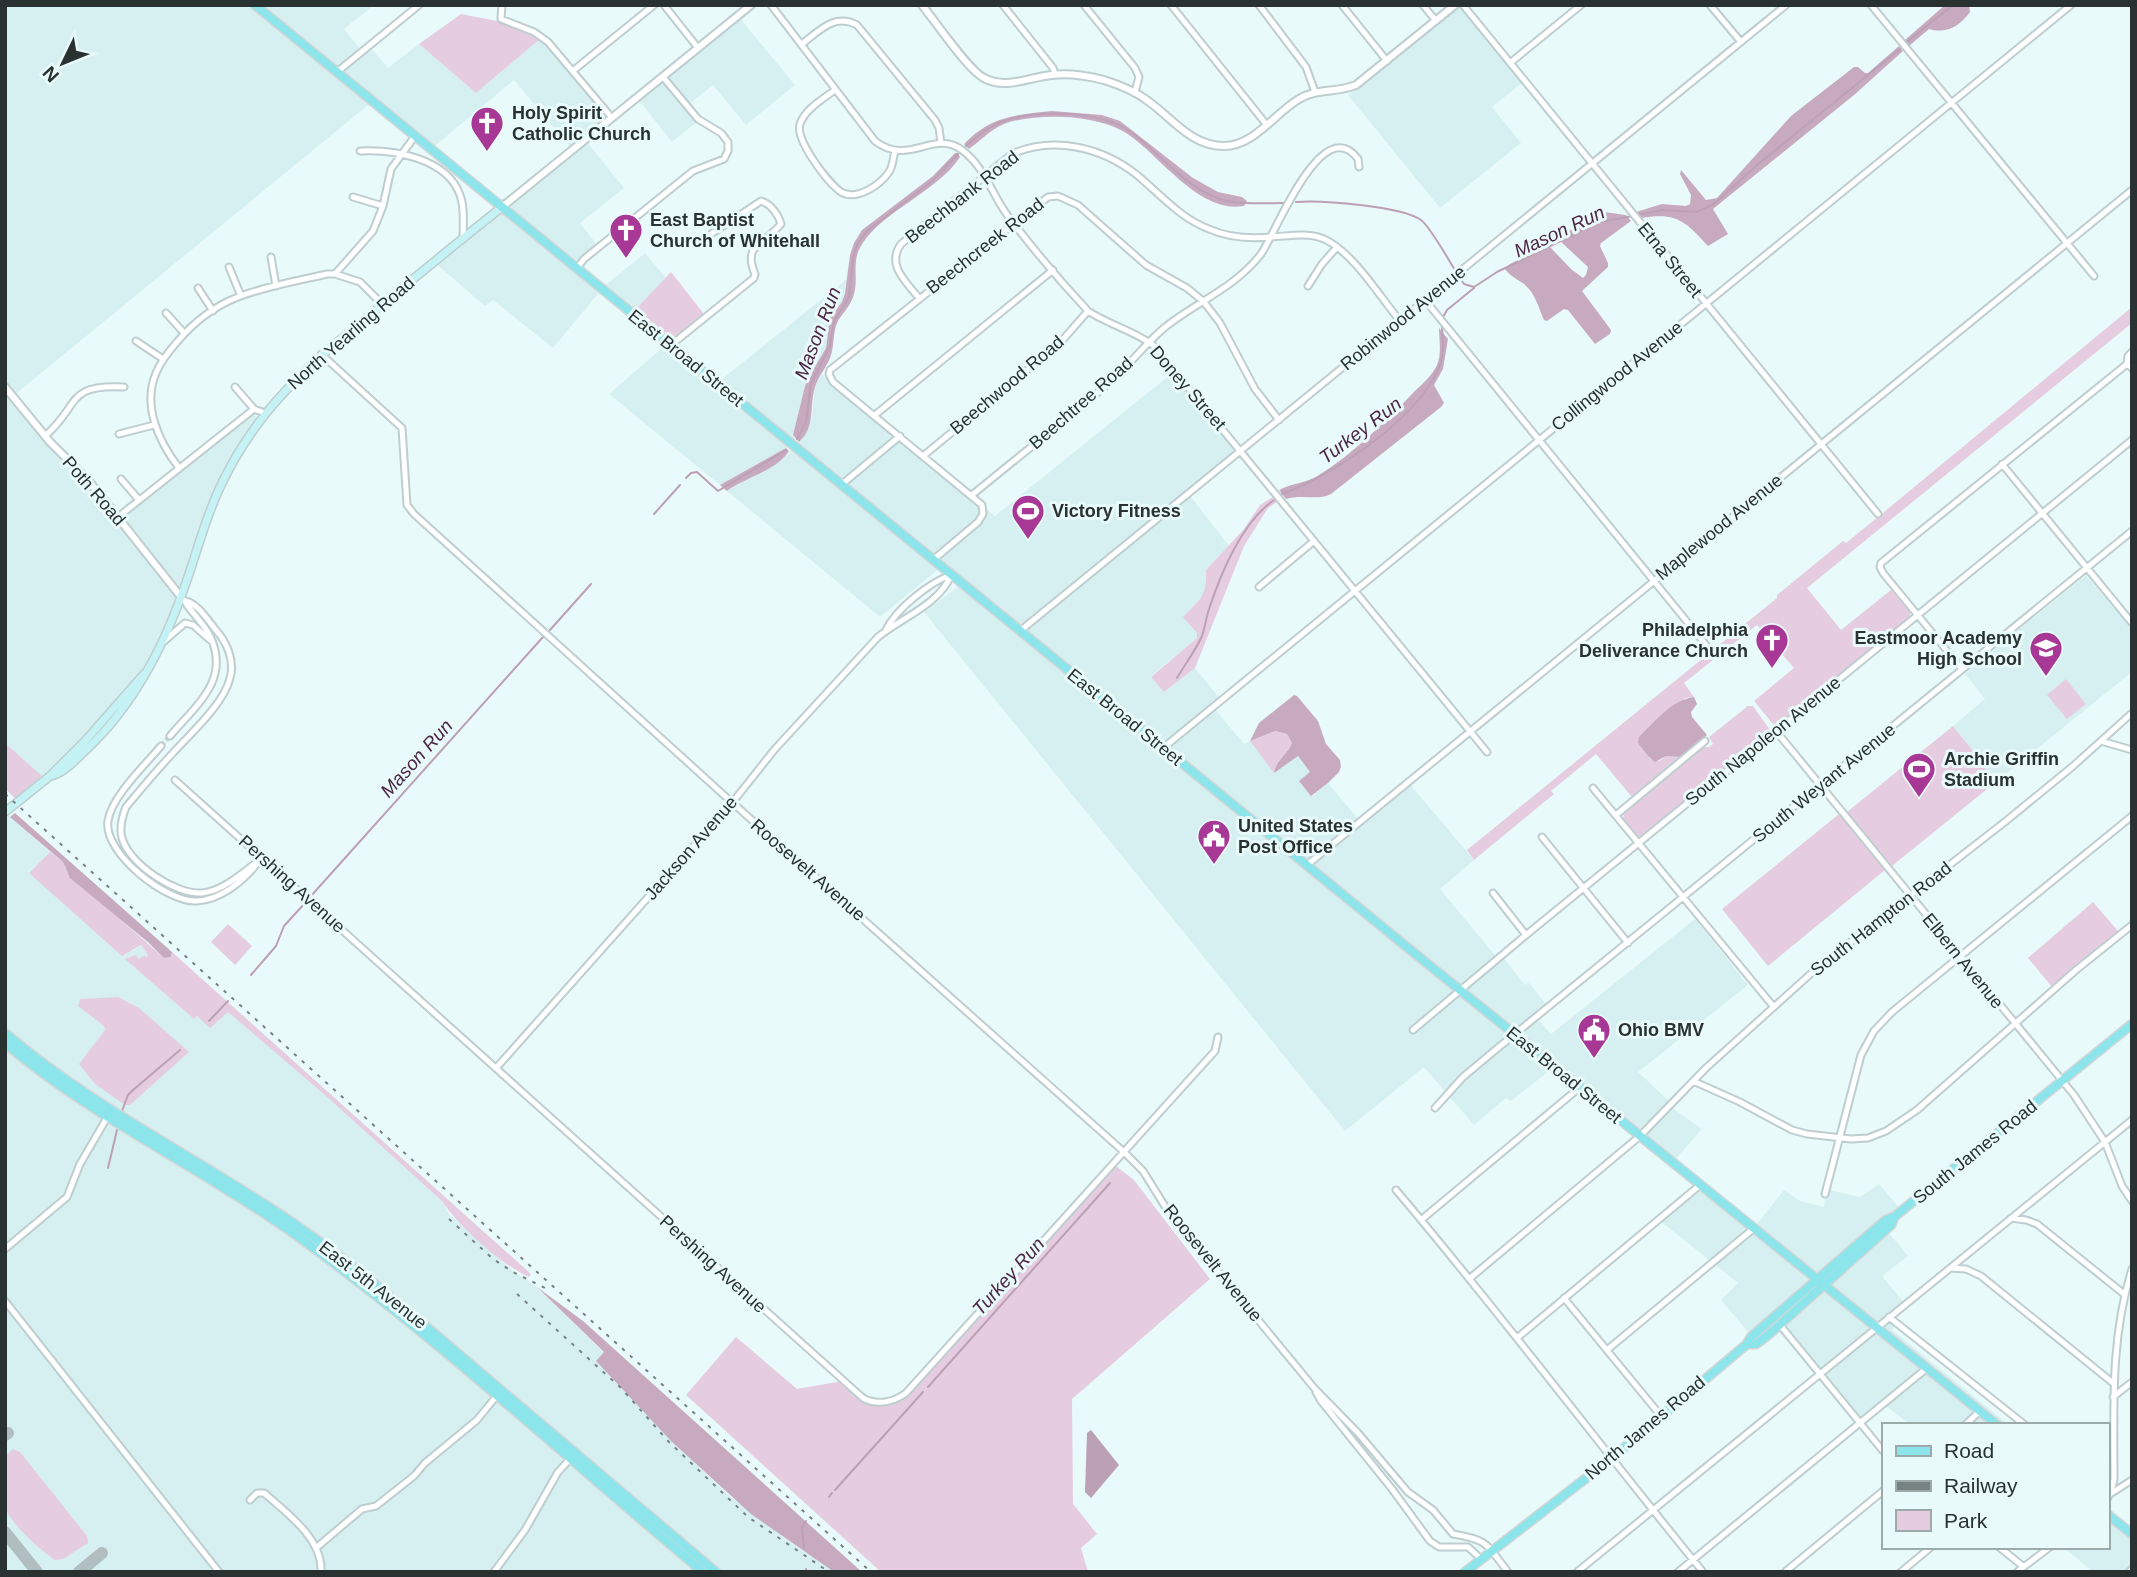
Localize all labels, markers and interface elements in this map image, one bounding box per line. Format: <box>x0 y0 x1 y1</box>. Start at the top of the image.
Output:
north arrow <box>28 28 98 98</box>
text: N <box>39 62 63 86</box>
place label: Holy Spirit Catholic Church <box>512 103 651 144</box>
church icon: Holy Spirit Catholic Church <box>468 104 506 153</box>
street label: Beechbank Road <box>901 147 1023 247</box>
street label: Beechcreek Road <box>922 194 1048 298</box>
water label: Mason Run <box>1511 201 1608 262</box>
place label: East Baptist Church of Whitehall <box>650 210 820 251</box>
church icon: East Baptist Church of Whitehall <box>607 211 645 260</box>
street label: Etna Street <box>1634 219 1706 301</box>
street label: Robinwood Avenue <box>1337 262 1469 374</box>
street label: North Yearling Road <box>284 273 418 393</box>
water label: Mason Run <box>790 284 845 382</box>
street label: East Broad Street <box>624 306 748 410</box>
street label: Collingwood Avenue <box>1547 317 1687 435</box>
street label: Beechwood Road <box>946 332 1068 438</box>
street label: Doney Street <box>1146 342 1230 434</box>
street label: Beechtree Road <box>1025 353 1137 453</box>
water label: Turkey Run <box>1315 393 1405 468</box>
street label: Poth Road <box>59 452 129 530</box>
street label: Maplewood Avenue <box>1652 470 1786 584</box>
sports icon: Victory Fitness <box>1009 492 1047 541</box>
place label: Victory Fitness <box>1052 501 1181 521</box>
place label: Philadelphia Deliverance Church <box>1579 620 1749 661</box>
church icon: Philadelphia Deliverance Church <box>1753 621 1791 670</box>
place label: Eastmoor Academy High School <box>1855 628 2022 669</box>
school or university icon: Eastmoor Academy High School <box>2027 629 2065 678</box>
street label: East Broad Street <box>1063 665 1187 769</box>
street label: South Napoleon Avenue <box>1681 672 1845 810</box>
water label: Mason Run <box>376 715 457 801</box>
street label: South Weyant Avenue <box>1749 719 1899 847</box>
place label: Archie Griffin Stadium <box>1944 749 2059 790</box>
sports icon: Archie Griffin Stadium <box>1900 750 1938 799</box>
street label: Jackson Avenue <box>641 792 741 904</box>
street label: Roosevelt Avenue <box>747 815 869 925</box>
place label: United States Post Office <box>1238 816 1353 857</box>
public building icon: United States Post Office <box>1195 817 1233 866</box>
street label: Pershing Avenue <box>235 831 349 937</box>
street label: South Hampton Road <box>1807 858 1955 980</box>
street label: Elbern Avenue <box>1918 909 2008 1013</box>
public building icon: Ohio BMV <box>1575 1011 1613 1060</box>
place label: Ohio BMV <box>1618 1020 1704 1040</box>
street label: East Broad Street <box>1502 1023 1626 1127</box>
street label: South James Road <box>1909 1096 2041 1208</box>
street label: Roosevelt Avenue <box>1160 1200 1266 1326</box>
street label: Pershing Avenue <box>656 1211 770 1317</box>
water label: Turkey Run <box>968 1233 1049 1319</box>
street label: East 5th Avenue <box>315 1237 431 1333</box>
street label: North James Road <box>1581 1372 1709 1484</box>
legend <box>1882 1423 2109 1549</box>
text: Road <box>1944 1439 1994 1462</box>
text: Railway <box>1944 1474 2018 1497</box>
text: Park <box>1944 1509 1988 1532</box>

